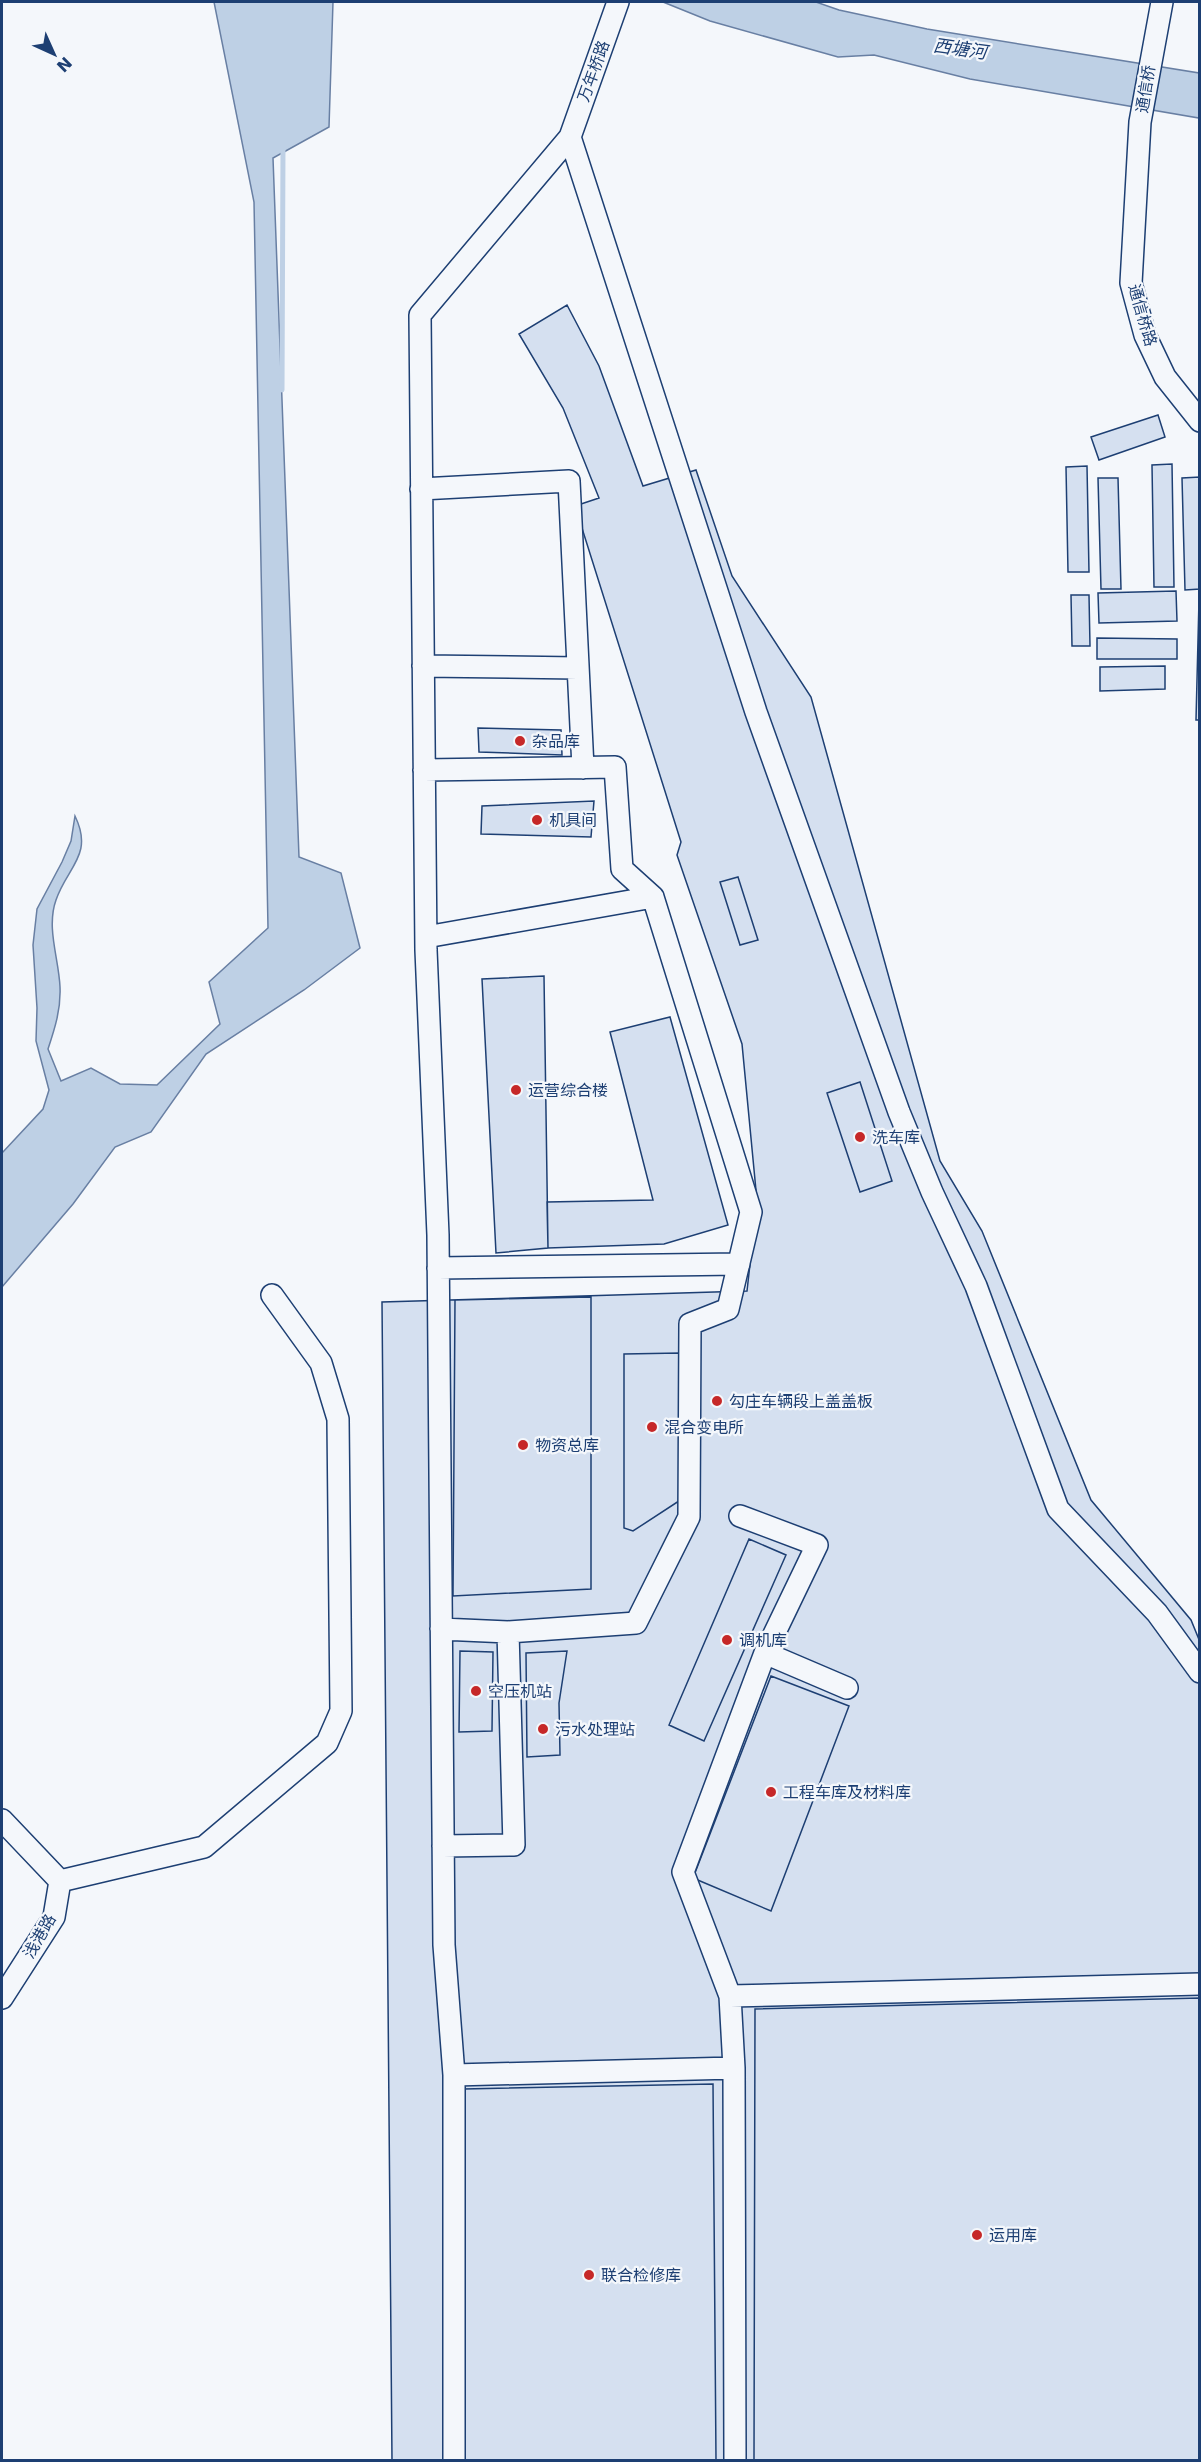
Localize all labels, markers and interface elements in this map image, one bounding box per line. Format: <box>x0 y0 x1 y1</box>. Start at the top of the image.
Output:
north arrow <box>24 24 84 84</box>
water label: 西塘河 <box>932 34 991 63</box>
street label: 万年桥路 <box>574 38 613 104</box>
text: N <box>53 53 76 76</box>
street label: 通信桥 <box>1132 64 1159 114</box>
street label: 通信桥路 <box>1125 282 1160 349</box>
place label: 杂品库 <box>532 732 580 751</box>
marker: 杂品库 <box>513 734 527 748</box>
place label: 机具间 <box>549 811 597 830</box>
marker: 机具间 <box>530 813 544 827</box>
place label: 运营综合楼 <box>528 1081 608 1100</box>
marker: 运营综合楼 <box>509 1083 523 1097</box>
place label: 洗车库 <box>872 1128 920 1147</box>
marker: 洗车库 <box>853 1130 867 1144</box>
place label: 勾庄车辆段上盖盖板 <box>729 1392 873 1411</box>
marker: 勾庄车辆段上盖盖板 <box>710 1394 724 1408</box>
place label: 混合变电所 <box>664 1418 744 1437</box>
marker: 混合变电所 <box>645 1420 659 1434</box>
place label: 物资总库 <box>535 1436 599 1455</box>
marker: 物资总库 <box>516 1438 530 1452</box>
place label: 调机库 <box>739 1631 787 1650</box>
marker: 调机库 <box>720 1633 734 1647</box>
place label: 空压机站 <box>488 1682 552 1701</box>
marker: 空压机站 <box>469 1684 483 1698</box>
place label: 污水处理站 <box>555 1720 635 1739</box>
marker: 污水处理站 <box>536 1722 550 1736</box>
place label: 工程车库及材料库 <box>783 1783 911 1802</box>
marker: 工程车库及材料库 <box>764 1785 778 1799</box>
street label: 浅港路 <box>19 1911 60 1962</box>
place label: 运用库 <box>989 2226 1037 2245</box>
marker: 运用库 <box>970 2228 984 2242</box>
place label: 联合检修库 <box>601 2266 681 2285</box>
marker: 联合检修库 <box>582 2268 596 2282</box>

